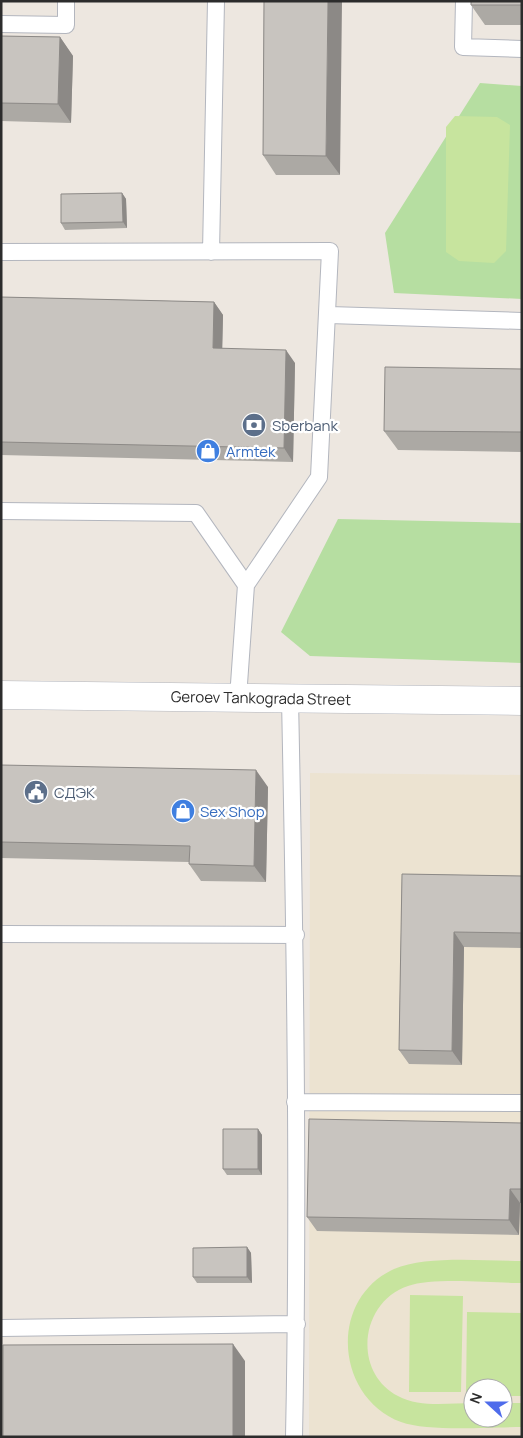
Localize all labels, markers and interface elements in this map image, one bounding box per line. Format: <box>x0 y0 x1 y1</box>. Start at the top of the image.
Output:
bank icon: Sberbank <box>241 412 267 438</box>
place label: Sberbank <box>272 415 338 436</box>
shop icon: Armtek <box>195 438 221 464</box>
place label: Armtek <box>226 441 276 462</box>
street label: Geroev Tankograda Street <box>171 686 351 710</box>
public building icon: СДЭК <box>23 779 49 805</box>
place label: СДЭК <box>54 782 95 803</box>
shop icon: Sex Shop <box>170 798 196 824</box>
place label: Sex Shop <box>200 801 265 822</box>
north arrow <box>463 1378 513 1428</box>
text: N <box>465 1390 486 1406</box>

